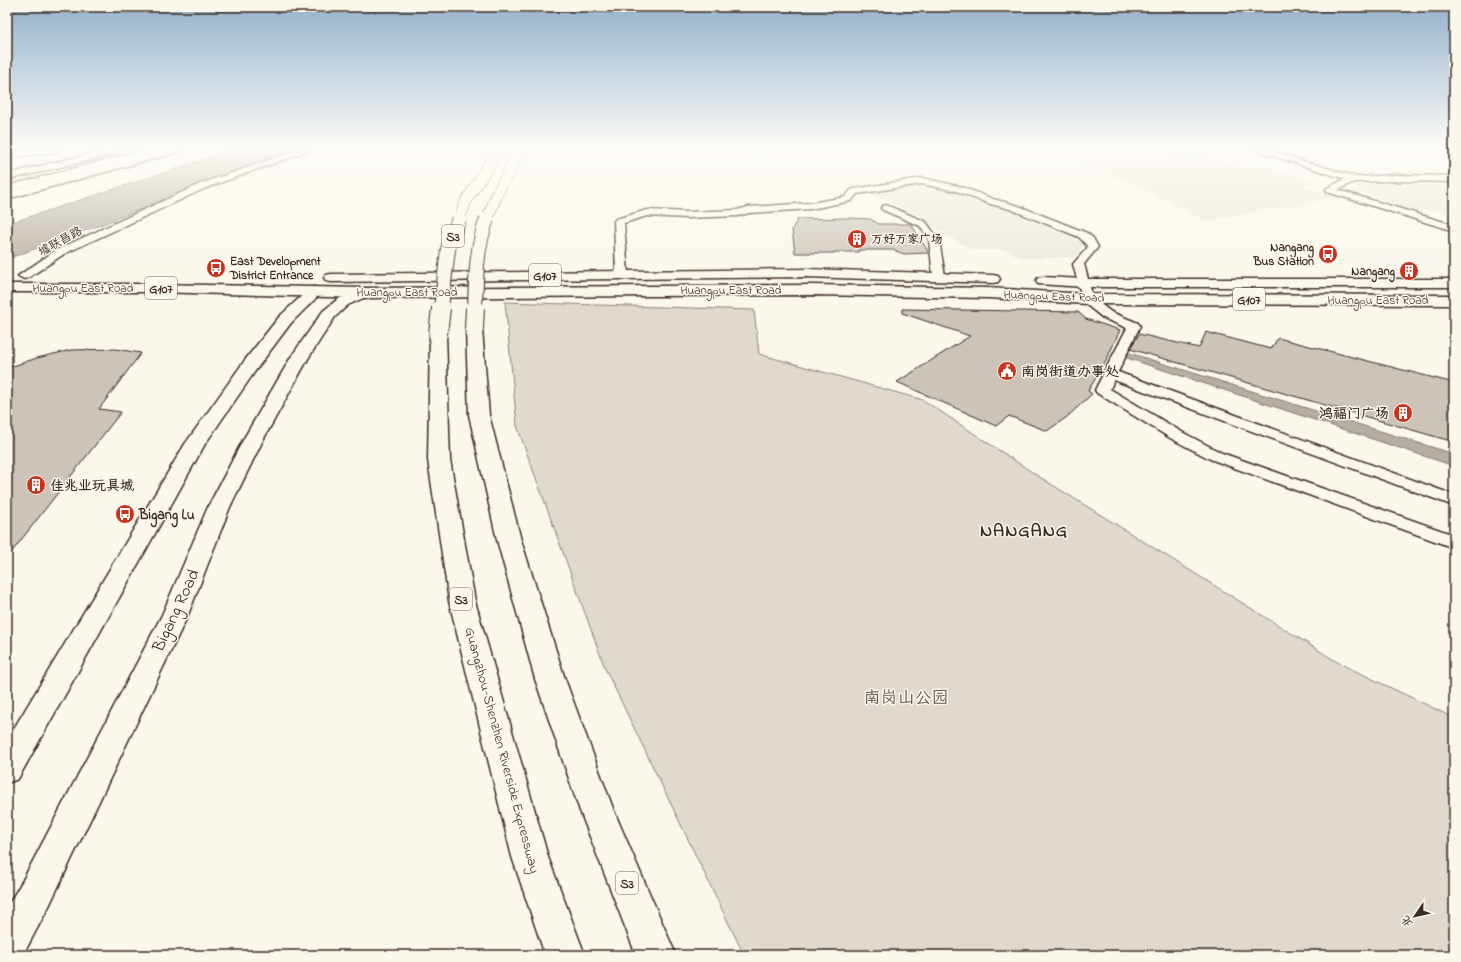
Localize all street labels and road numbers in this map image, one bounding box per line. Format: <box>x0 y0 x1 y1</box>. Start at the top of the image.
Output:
street label: 墟联昌路 <box>35 222 86 261</box>
road number: S3 <box>442 225 464 247</box>
road number: G107 <box>529 264 561 286</box>
road number: G107 <box>145 277 177 299</box>
street label: Huangpu East Road <box>33 280 134 299</box>
street label: Huangpu East Road <box>681 282 782 301</box>
street label: Huangpu East Road <box>357 284 458 303</box>
street label: Huangpu East Road <box>1003 286 1105 309</box>
road number: G107 <box>1233 288 1265 310</box>
street label: Huangpu East Road <box>1328 292 1429 311</box>
street label: Bigang Road <box>146 565 208 658</box>
road number: S3 <box>450 588 472 610</box>
street label: Guangzhou-Shenzhen Riverside Expressway <box>458 625 545 876</box>
road number: S3 <box>616 872 638 894</box>

